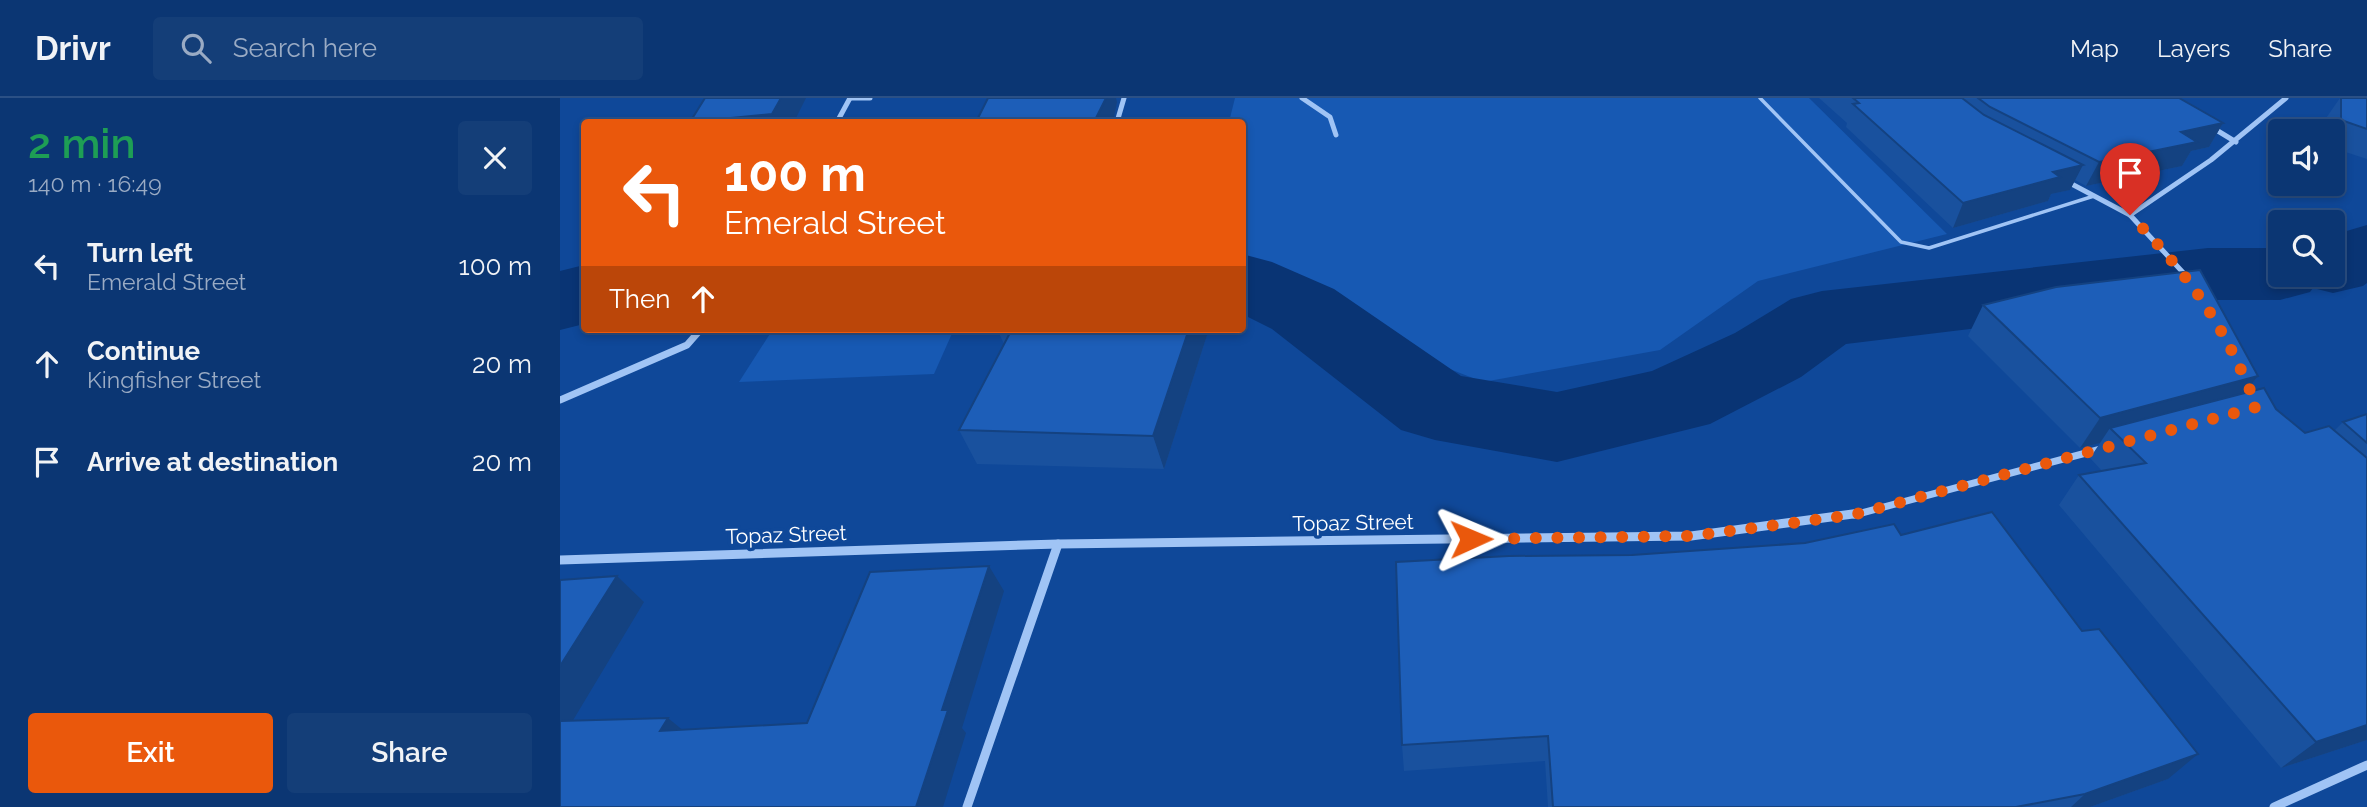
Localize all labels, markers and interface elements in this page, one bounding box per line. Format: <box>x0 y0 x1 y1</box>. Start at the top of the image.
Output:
search box <box>153 17 643 80</box>
text: Drivr <box>35 29 111 68</box>
icon: search <box>177 29 215 67</box>
text: Search here <box>233 33 377 63</box>
text: Map <box>2070 34 2119 63</box>
text: Layers <box>2157 34 2230 63</box>
text: Share <box>2268 34 2332 63</box>
text: 2 min <box>28 119 136 168</box>
map controls <box>2268 119 2345 287</box>
button: sound <box>2268 119 2345 196</box>
button: close <box>458 121 532 195</box>
pin <box>2100 143 2160 215</box>
text: 100 m <box>724 145 866 202</box>
icon: left <box>609 147 700 238</box>
icon: arrive <box>2111 154 2149 192</box>
text: 140 m · 16:49 <box>28 170 162 197</box>
text: Emerald Street <box>724 204 946 241</box>
button: search <box>2268 210 2345 287</box>
text: Turn left <box>87 238 193 268</box>
icon: left <box>28 247 66 285</box>
text: 100 m <box>459 251 532 281</box>
text: Emerald Street <box>87 268 246 295</box>
icon: ahead <box>684 280 722 318</box>
text: Then <box>609 284 670 314</box>
text: Continue <box>87 336 200 366</box>
icon: ahead <box>28 345 66 383</box>
text: 20 m <box>472 349 532 379</box>
text: Kingfisher Street <box>87 366 261 393</box>
icon: arrive <box>28 443 66 481</box>
text: Arrive at destination <box>87 447 338 477</box>
text: 20 m <box>472 447 532 477</box>
position arrow <box>1434 502 1508 576</box>
street label: Topaz Street <box>1292 509 1414 536</box>
street label: Topaz Street <box>725 520 847 549</box>
button: Exit <box>28 713 273 793</box>
button: Share <box>287 713 532 793</box>

